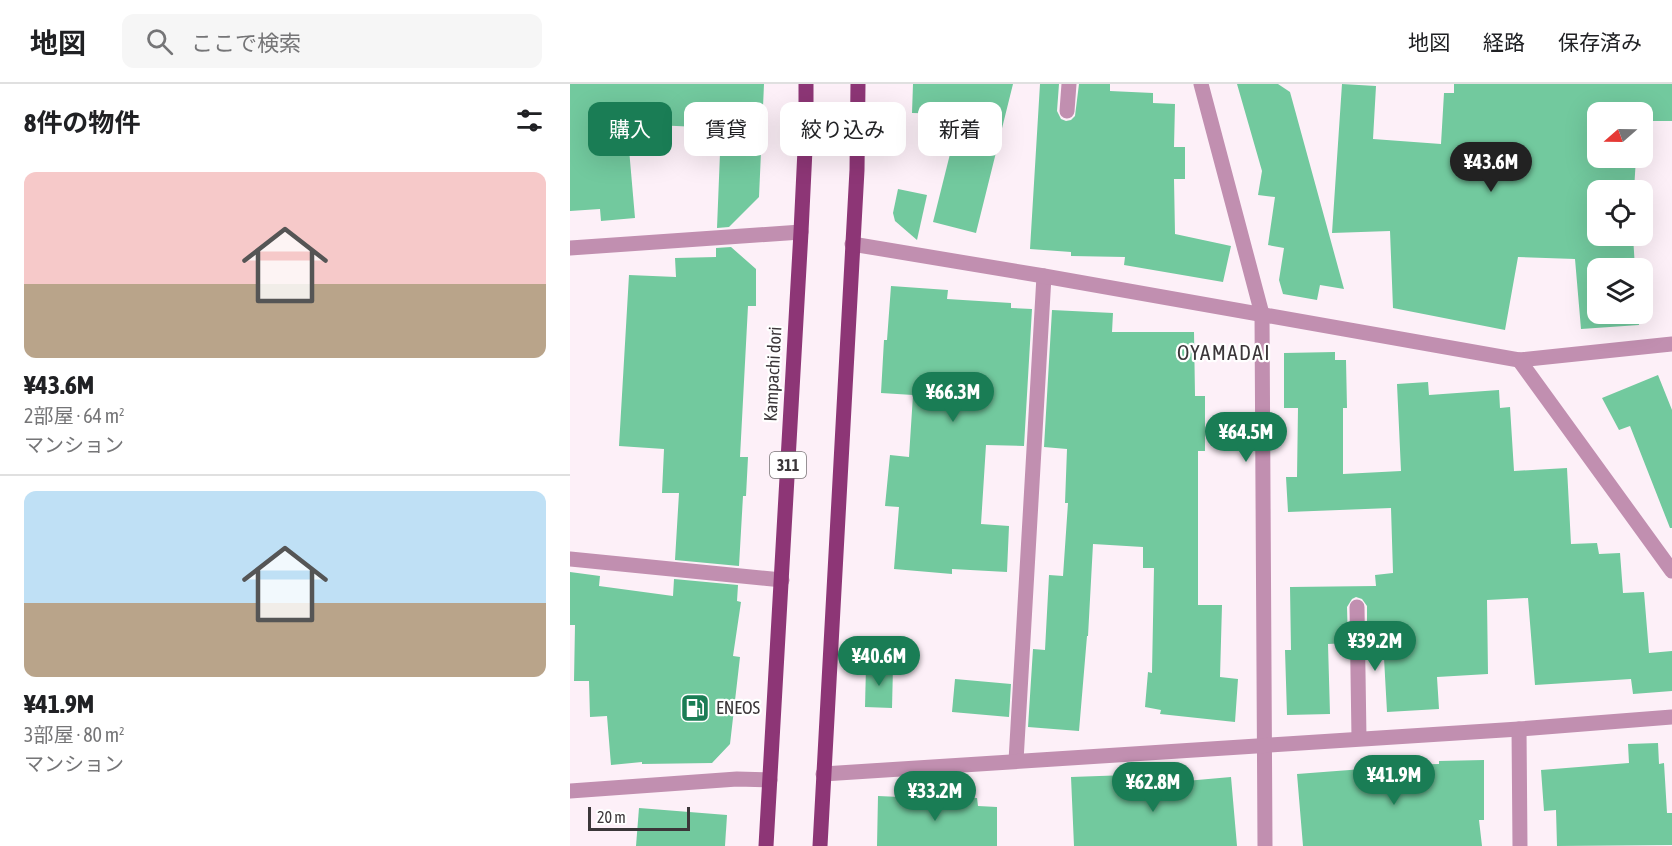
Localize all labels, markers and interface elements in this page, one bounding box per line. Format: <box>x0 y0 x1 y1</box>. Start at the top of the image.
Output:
search box <box>122 14 542 68</box>
icon: search <box>143 25 176 58</box>
text: 地図 <box>30 27 86 59</box>
text: ここで検索 <box>191 30 301 56</box>
text: 地図 <box>1408 30 1450 54</box>
text: 経路 <box>1483 30 1525 54</box>
text: 保存済み <box>1558 30 1642 54</box>
chip: 購入 <box>588 102 672 156</box>
chip: 賃貸 <box>684 102 768 156</box>
chip: 絞り込み <box>780 102 906 156</box>
chip: 新着 <box>918 102 1002 156</box>
north arrow <box>1587 102 1653 168</box>
map controls <box>1587 102 1653 324</box>
icon: filters <box>513 104 546 137</box>
text: 8件の物件 <box>24 108 140 138</box>
pin: ¥43.6M <box>1442 142 1540 193</box>
text: ¥43.6M <box>1464 150 1518 173</box>
button: locate <box>1587 180 1653 246</box>
icon: home <box>231 211 339 319</box>
button: layers <box>1587 258 1653 324</box>
street label: Kampachi dori <box>760 326 785 422</box>
district label: OYAMADAI <box>1177 340 1271 364</box>
text: ¥43.6M <box>24 370 94 400</box>
pin: ¥66.3M <box>904 372 1002 423</box>
text: ¥66.3M <box>926 380 980 403</box>
text: 2部屋 · 64 m² <box>24 404 125 427</box>
pin: ¥64.5M <box>1197 412 1295 463</box>
text: ¥64.5M <box>1219 420 1273 443</box>
text: マンション <box>24 433 124 456</box>
road number: 311 <box>770 452 806 478</box>
icon: home <box>231 530 339 638</box>
pin: ¥39.2M <box>1326 621 1424 672</box>
text: ¥39.2M <box>1348 629 1402 652</box>
pin: ¥40.6M <box>830 636 928 687</box>
text: ¥40.6M <box>852 644 906 667</box>
text: ¥41.9M <box>24 689 94 719</box>
fuel station icon: ENEOS <box>679 692 711 724</box>
place label: ENEOS <box>716 697 760 718</box>
text: 3部屋 · 80 m² <box>24 723 125 746</box>
text: マンション <box>24 752 124 775</box>
pin: ¥41.9M <box>1345 755 1443 806</box>
pin: ¥62.8M <box>1104 762 1202 813</box>
text: ¥41.9M <box>1367 763 1421 786</box>
text: ¥62.8M <box>1126 770 1180 793</box>
pin: ¥33.2M <box>886 771 984 822</box>
text: ¥33.2M <box>908 779 962 802</box>
scale bar <box>588 804 690 832</box>
text: 20 m <box>597 808 626 826</box>

